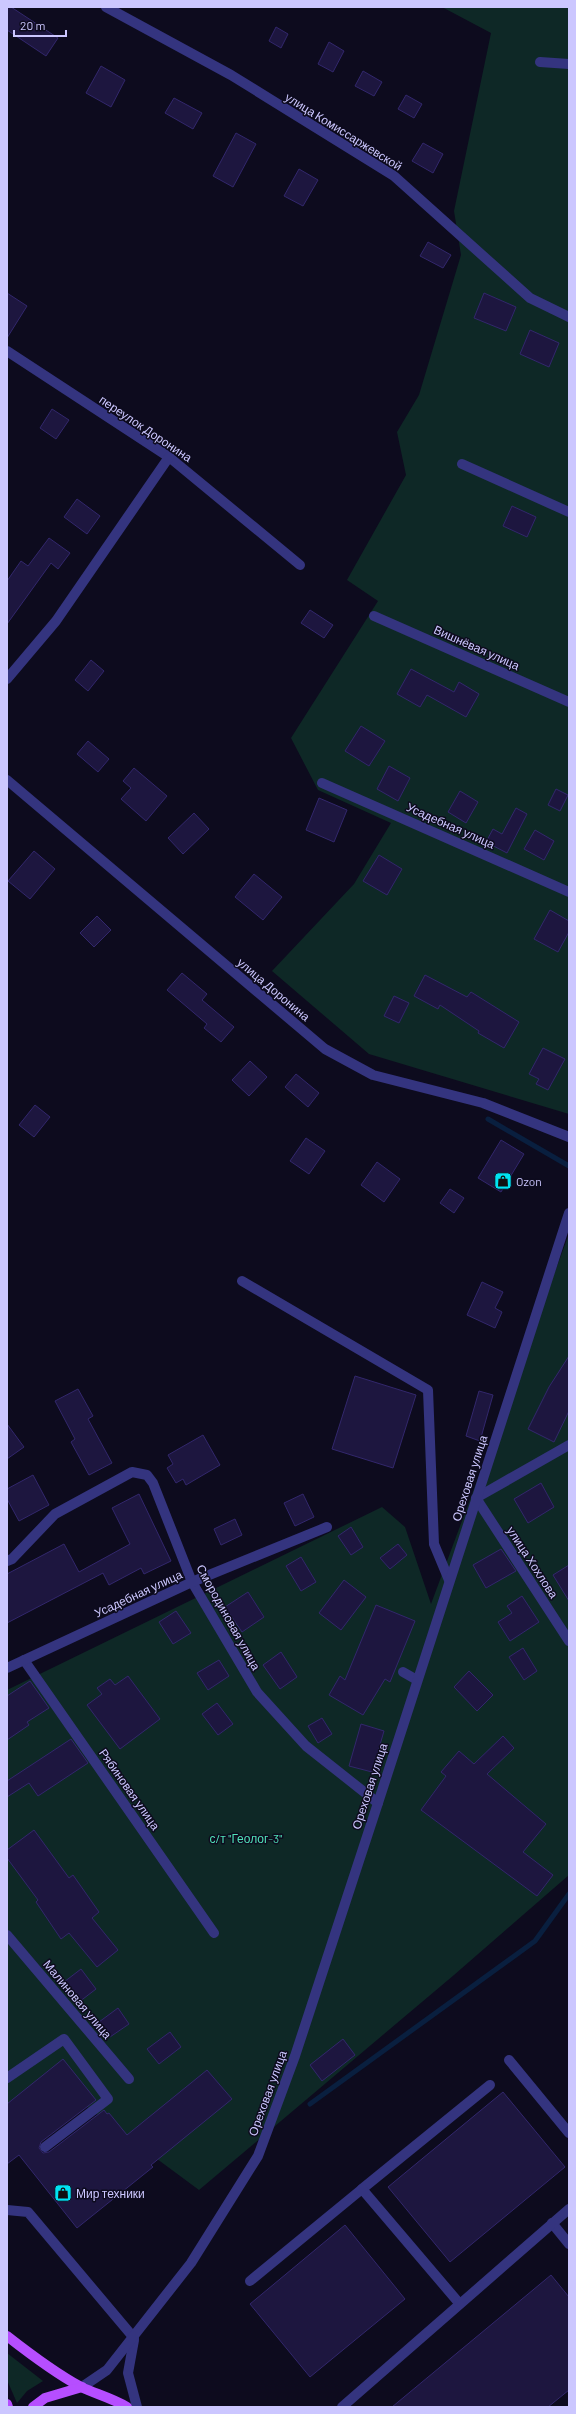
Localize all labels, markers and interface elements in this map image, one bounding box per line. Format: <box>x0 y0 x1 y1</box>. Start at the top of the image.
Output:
scale bar <box>14 12 66 38</box>
text: 20 m <box>20 18 46 32</box>
street label: улица Комиссаржевской <box>282 89 405 174</box>
street label: переулок Доронина <box>97 392 195 465</box>
street label: Вишнёвая улица <box>432 622 522 673</box>
street label: Усадебная улица <box>404 799 498 852</box>
street label: улица Доронина <box>234 955 313 1024</box>
shop icon: Ozon <box>493 1171 513 1191</box>
place label: Ozon <box>516 1174 542 1188</box>
street label: Ореховая улица <box>448 1433 491 1523</box>
street label: улица Хохлова <box>504 1524 562 1601</box>
street label: Смородиновая улица <box>193 1562 264 1673</box>
street label: Усадебная улица <box>92 1566 185 1620</box>
street label: Ореховая улица <box>348 1741 391 1831</box>
street label: Рябиновая улица <box>96 1746 163 1833</box>
park label: с/т "Геолог-3" <box>210 1831 282 1845</box>
street label: Малиновая улица <box>40 1957 115 2042</box>
street label: Ореховая улица <box>245 2048 290 2138</box>
shop icon: Мир техники <box>53 2183 73 2203</box>
place label: Мир техники <box>76 2186 145 2201</box>

